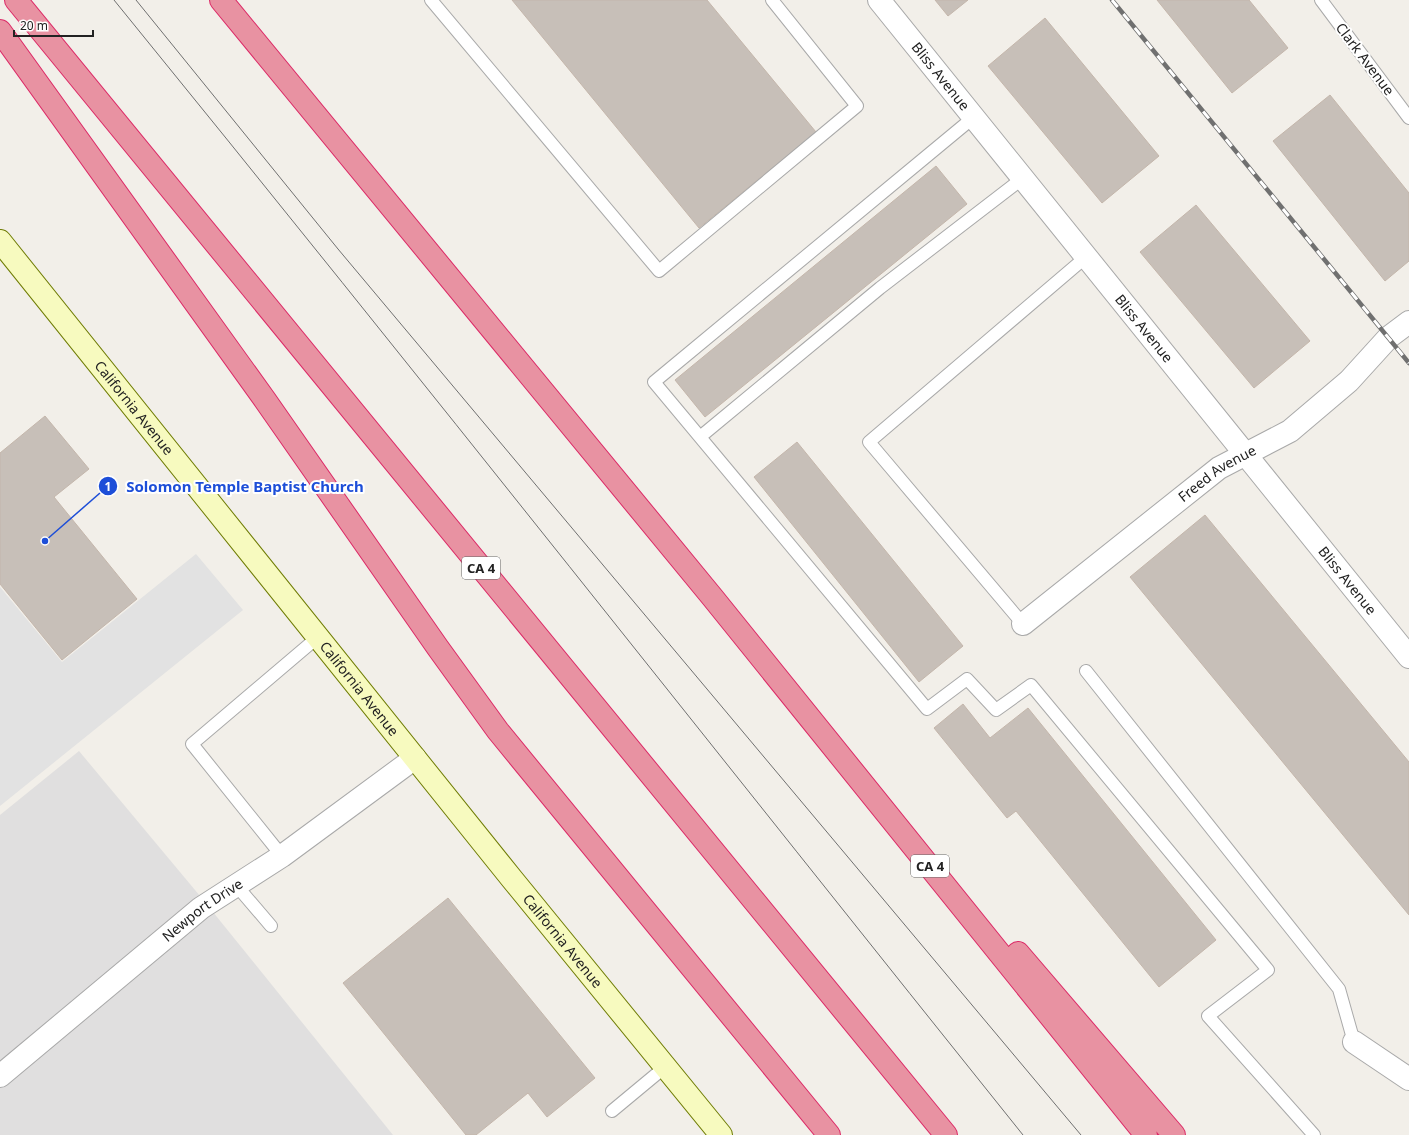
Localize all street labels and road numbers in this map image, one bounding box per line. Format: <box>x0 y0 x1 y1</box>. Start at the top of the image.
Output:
street label: Clark Avenue <box>1332 18 1399 99</box>
street label: Bliss Avenue <box>908 38 974 114</box>
street label: Bliss Avenue <box>1111 290 1178 366</box>
street label: California Avenue <box>91 356 178 459</box>
street label: Freed Avenue <box>1174 440 1259 506</box>
street label: Bliss Avenue <box>1314 542 1381 619</box>
road number: CA 4 <box>462 557 500 579</box>
street label: California Avenue <box>316 637 403 740</box>
road number: CA 4 <box>911 855 949 877</box>
street label: Newport Drive <box>158 874 246 946</box>
street label: California Avenue <box>519 890 607 992</box>

